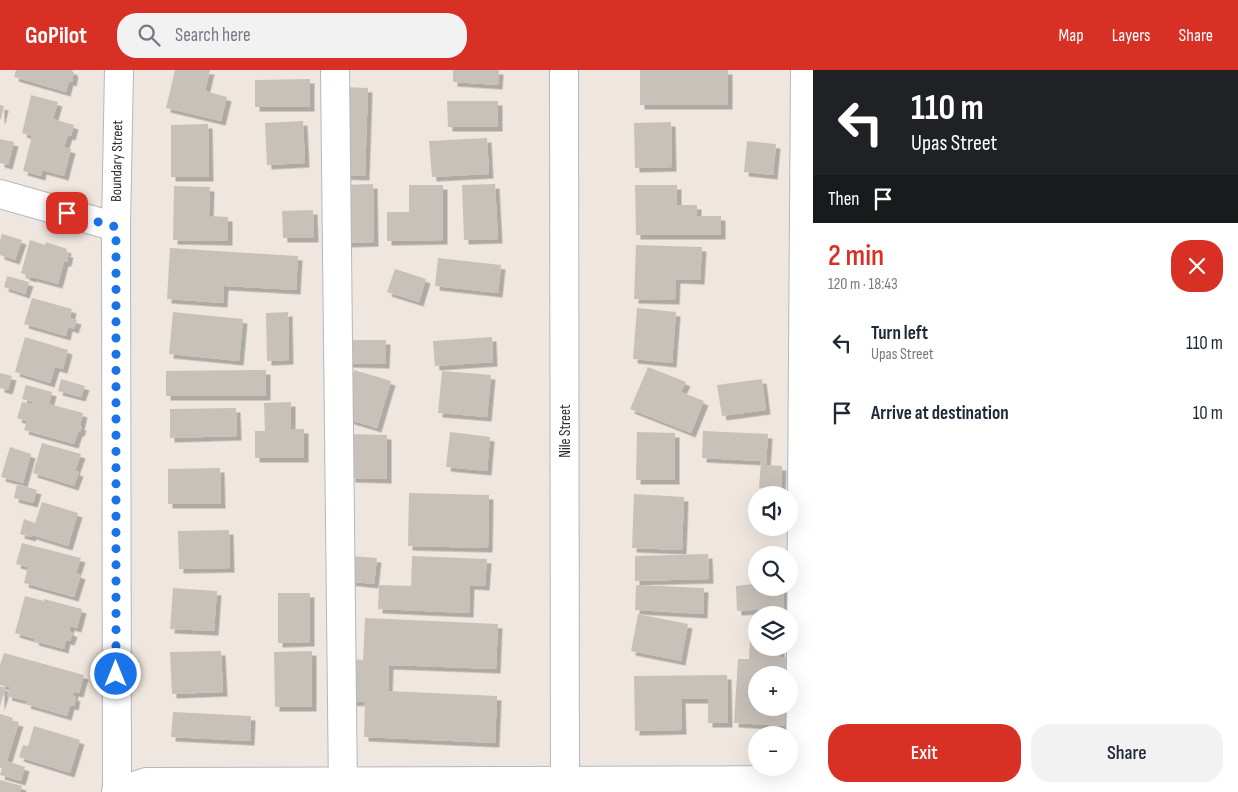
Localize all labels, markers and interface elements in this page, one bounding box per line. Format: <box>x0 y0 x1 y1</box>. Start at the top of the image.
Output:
search box <box>117 13 467 58</box>
text: GoPilot <box>25 21 87 50</box>
icon: search <box>135 21 163 49</box>
text: Search here <box>175 24 251 47</box>
text: Map <box>1059 25 1084 46</box>
text: Layers <box>1112 25 1151 46</box>
text: Share <box>1179 25 1213 46</box>
text: 110 m <box>911 87 984 130</box>
icon: left <box>828 90 893 155</box>
street label: Boundary Street <box>107 119 127 202</box>
text: Upas Street <box>911 130 997 157</box>
icon: arrive <box>869 185 897 213</box>
text: Then <box>828 188 859 211</box>
pin <box>46 192 88 234</box>
icon: arrive <box>53 199 81 227</box>
text: 2 min <box>828 238 884 274</box>
button: close <box>1171 240 1223 292</box>
text: 120 m · 18:43 <box>828 275 898 294</box>
text: Turn left <box>871 322 928 345</box>
icon: left <box>828 329 856 357</box>
text: 110 m <box>1186 332 1223 355</box>
text: Upas Street <box>871 345 934 364</box>
icon: arrive <box>828 399 856 427</box>
text: Arrive at destination <box>871 402 1009 425</box>
text: 10 m <box>1193 402 1223 425</box>
street label: Nile Street <box>556 404 575 458</box>
map controls <box>748 486 798 776</box>
button: sound <box>748 486 798 536</box>
button: search <box>748 546 798 596</box>
button: layers <box>748 606 798 656</box>
position arrow <box>89 647 141 699</box>
button: + <box>748 666 798 716</box>
button: Exit <box>828 724 1021 782</box>
button: Share <box>1031 724 1223 782</box>
button: − <box>748 726 798 776</box>

